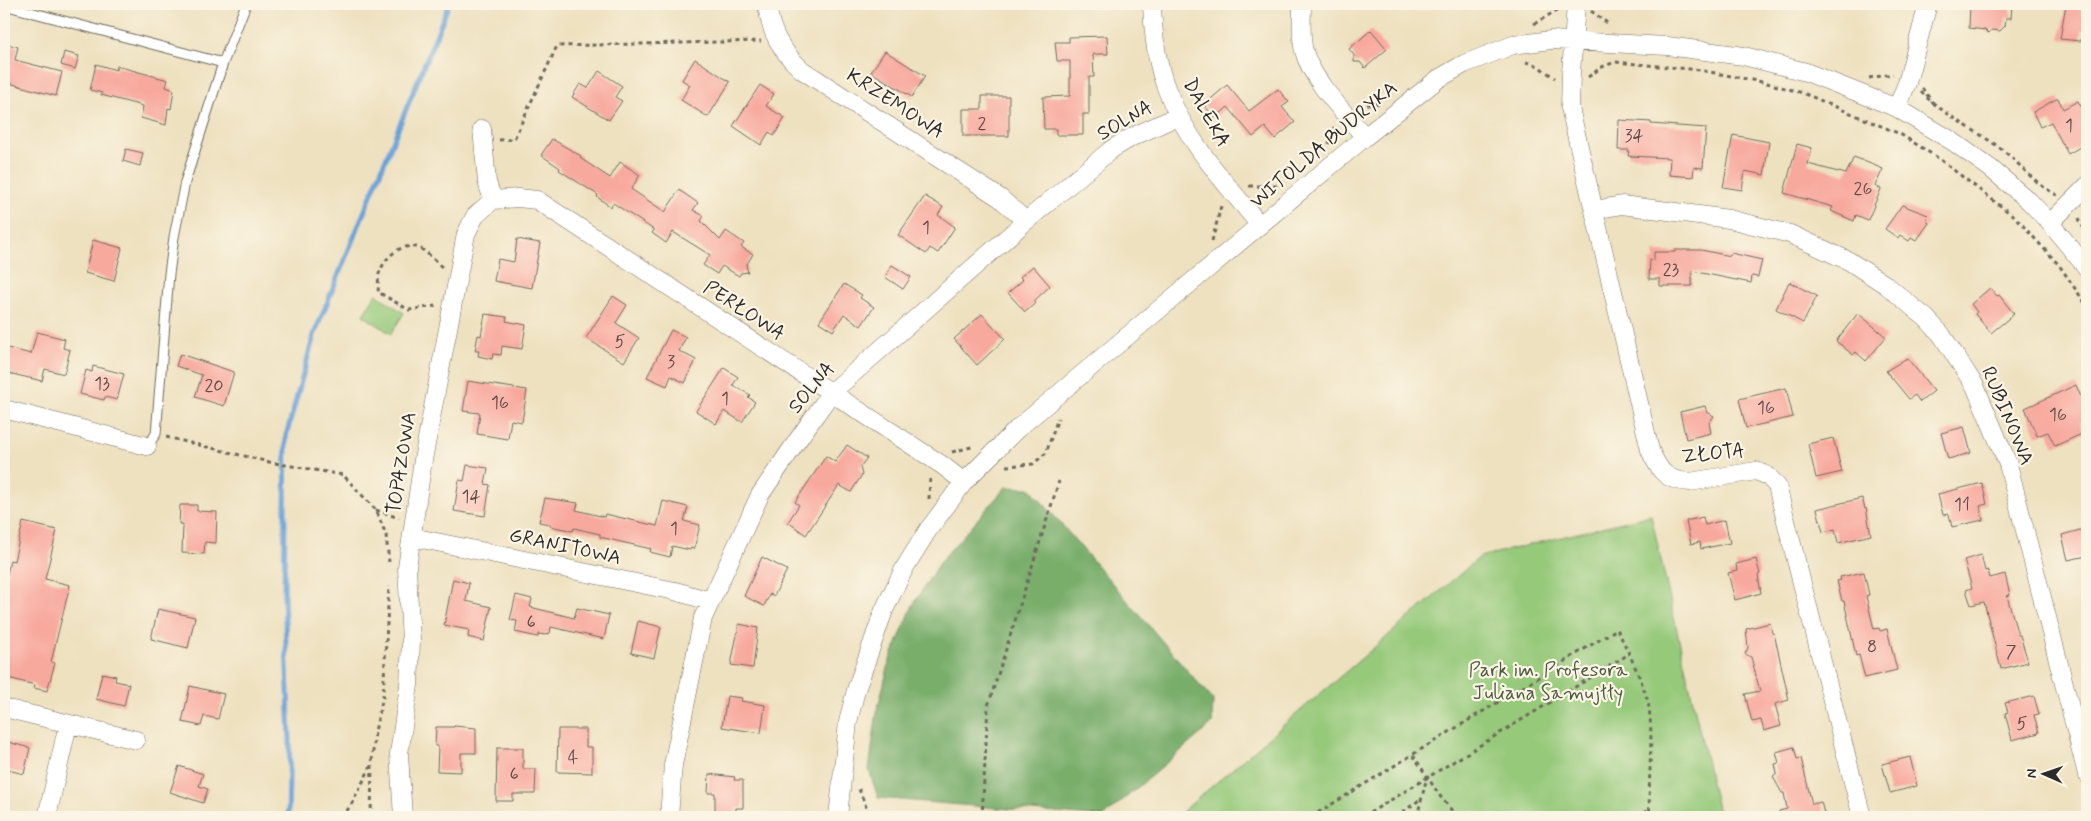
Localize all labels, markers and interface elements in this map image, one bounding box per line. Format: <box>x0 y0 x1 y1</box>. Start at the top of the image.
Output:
street label: KRZEMOWA <box>841 62 949 146</box>
street label: DALEKA <box>1176 73 1236 153</box>
street label: WITOLDA BUDRYKA <box>1244 75 1404 215</box>
street label: SOLNA <box>1092 94 1158 148</box>
house number: 2 <box>978 112 987 136</box>
house number: 1 <box>2065 114 2073 138</box>
house number: 34 <box>1624 124 1644 148</box>
house number: 26 <box>1854 177 1872 201</box>
house number: 1 <box>922 216 930 240</box>
house number: 23 <box>1663 258 1680 282</box>
street label: PERŁOWA <box>698 275 790 347</box>
house number: 5 <box>615 330 626 354</box>
house number: 3 <box>667 350 675 374</box>
street label: SOLNA <box>782 356 842 420</box>
street label: RUBINOWA <box>1974 362 2040 470</box>
house number: 13 <box>94 372 110 396</box>
house number: 20 <box>204 374 224 398</box>
house number: 1 <box>721 387 729 411</box>
house number: 16 <box>491 391 509 415</box>
house number: 16 <box>1757 396 1775 420</box>
house number: 16 <box>2049 403 2067 427</box>
street label: TOPAZOWA <box>381 410 423 516</box>
street label: ZŁOTA <box>1680 437 1746 471</box>
house number: 14 <box>462 485 481 509</box>
house number: 11 <box>1954 493 1970 517</box>
house number: 1 <box>670 517 678 541</box>
street label: GRANITOWA <box>507 522 623 572</box>
house number: 6 <box>526 610 536 634</box>
house number: 8 <box>1867 635 1877 659</box>
house number: 7 <box>2006 640 2017 664</box>
park label: Park im. Profesora Juliana Samujłły <box>1468 657 1629 707</box>
house number: 5 <box>2017 712 2028 736</box>
house number: 4 <box>568 746 578 770</box>
north arrow <box>2018 748 2068 798</box>
house number: 6 <box>509 762 519 786</box>
text: N <box>2023 769 2041 779</box>

